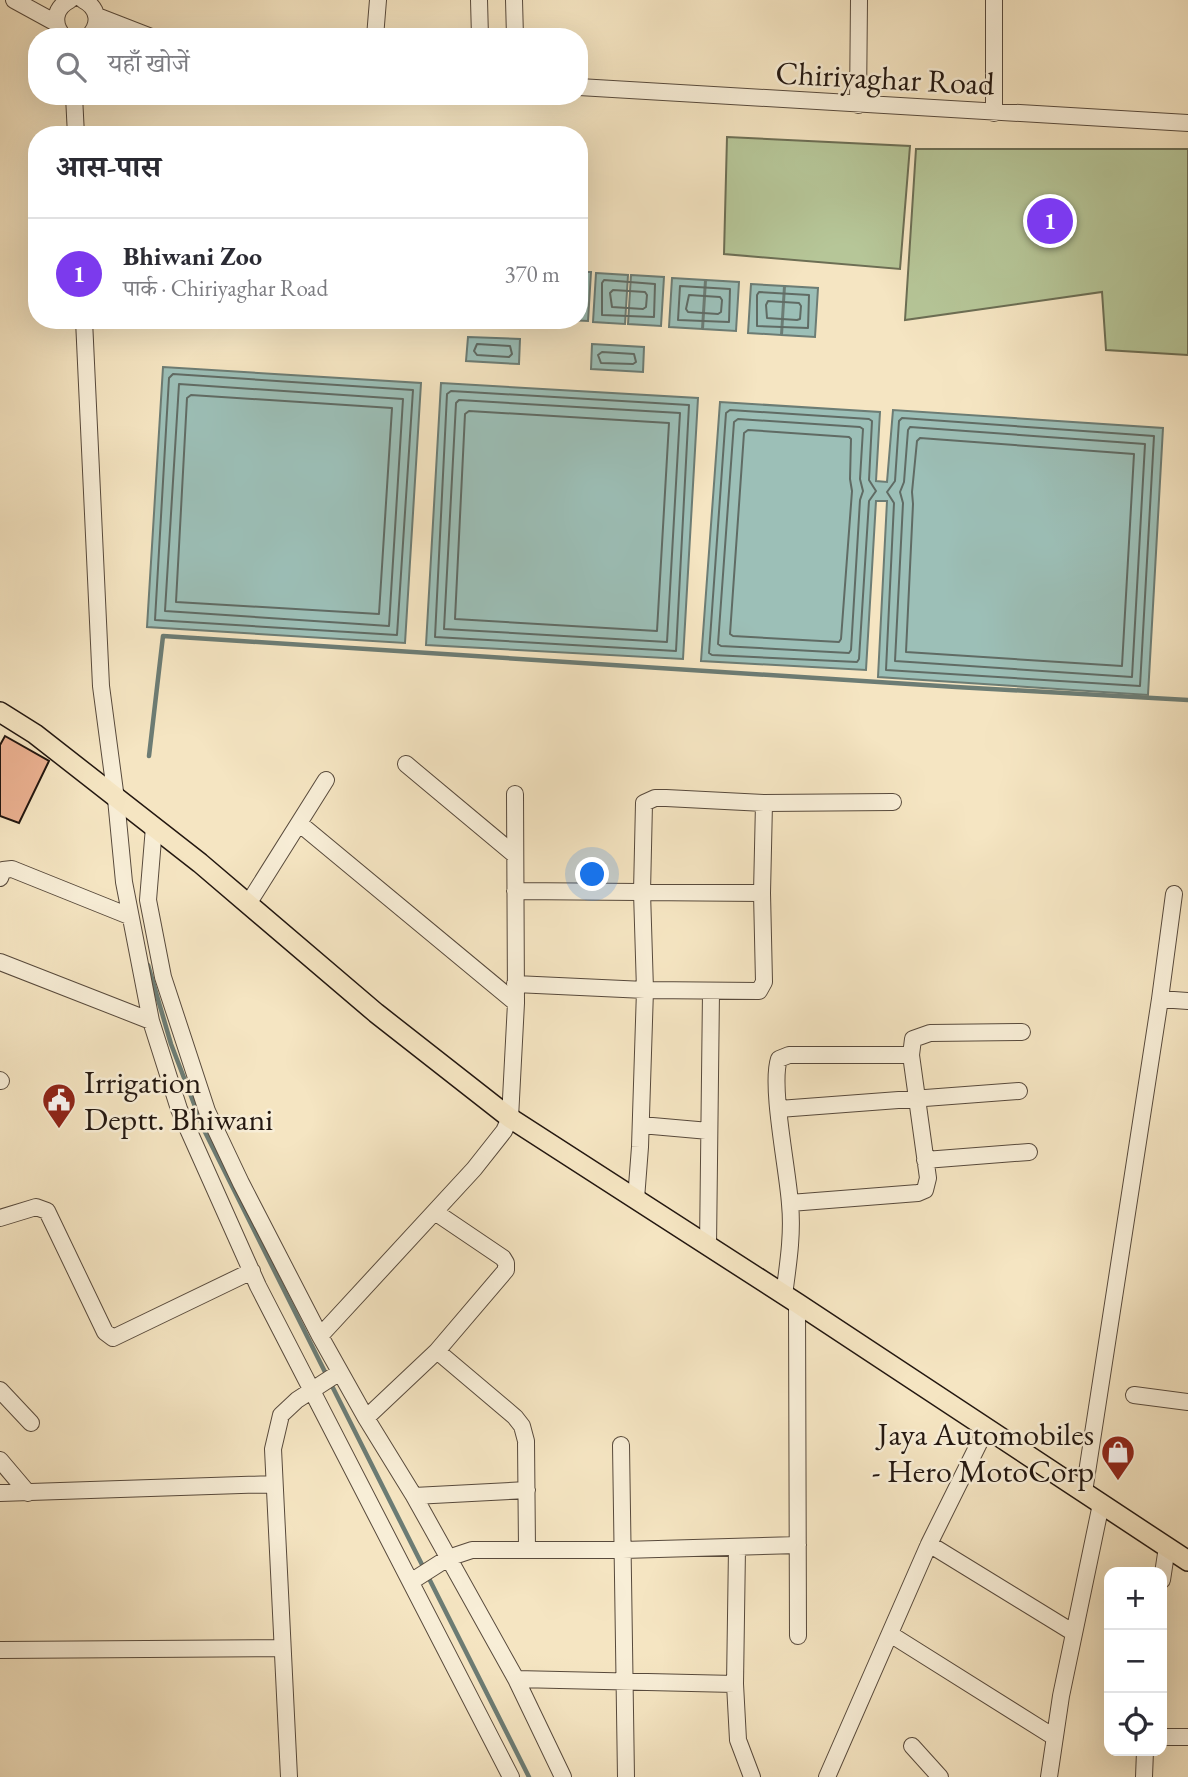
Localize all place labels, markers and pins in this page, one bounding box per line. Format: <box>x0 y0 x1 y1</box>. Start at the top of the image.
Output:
pin: 1 <box>1027 195 1073 247</box>
place label: Irrigation Deptt. Bhiwani <box>84 1061 273 1140</box>
public building icon: Irrigation Deptt. Bhiwani <box>40 1081 78 1130</box>
place label: Jaya Automobiles - Hero MotoCorp <box>872 1413 1094 1492</box>
shop icon: Jaya Automobiles - Hero MotoCorp <box>1099 1433 1137 1482</box>

